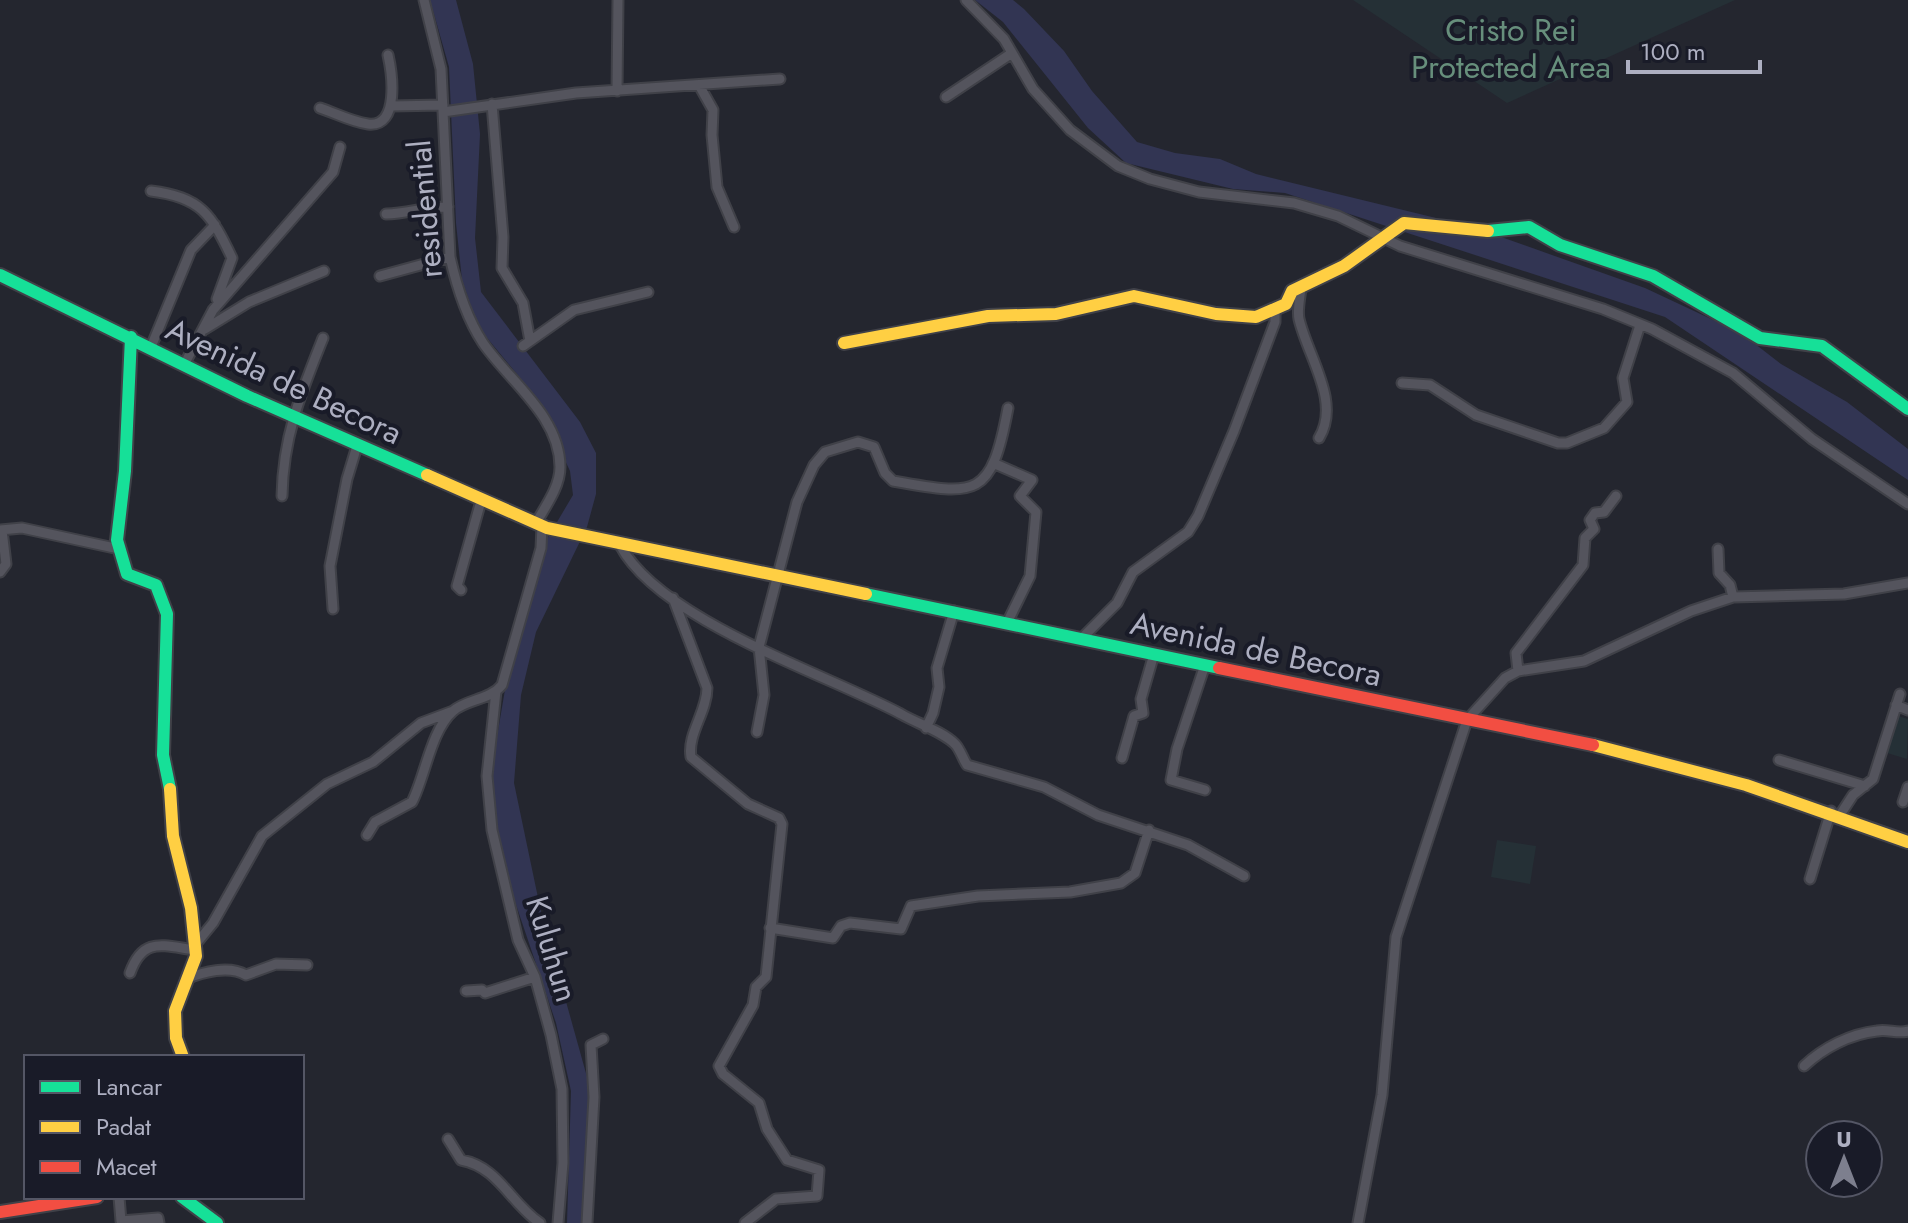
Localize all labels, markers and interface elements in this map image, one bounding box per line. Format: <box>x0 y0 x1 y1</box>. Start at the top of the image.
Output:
park label: Cristo Rei Protected Area <box>1411 7 1611 90</box>
scale bar <box>1628 24 1760 74</box>
text: 100 m <box>1640 34 1706 69</box>
street label: residential <box>396 138 454 280</box>
street label: Avenida de Becora <box>158 306 410 456</box>
street label: Avenida de Becora <box>1126 600 1386 698</box>
street label: Kuluhun <box>514 890 590 1008</box>
legend <box>24 1055 304 1199</box>
text: Lancar <box>96 1069 163 1104</box>
text: Padat <box>96 1109 151 1144</box>
north arrow <box>1804 1119 1884 1199</box>
text: U <box>1836 1123 1852 1155</box>
text: Macet <box>96 1149 157 1184</box>

